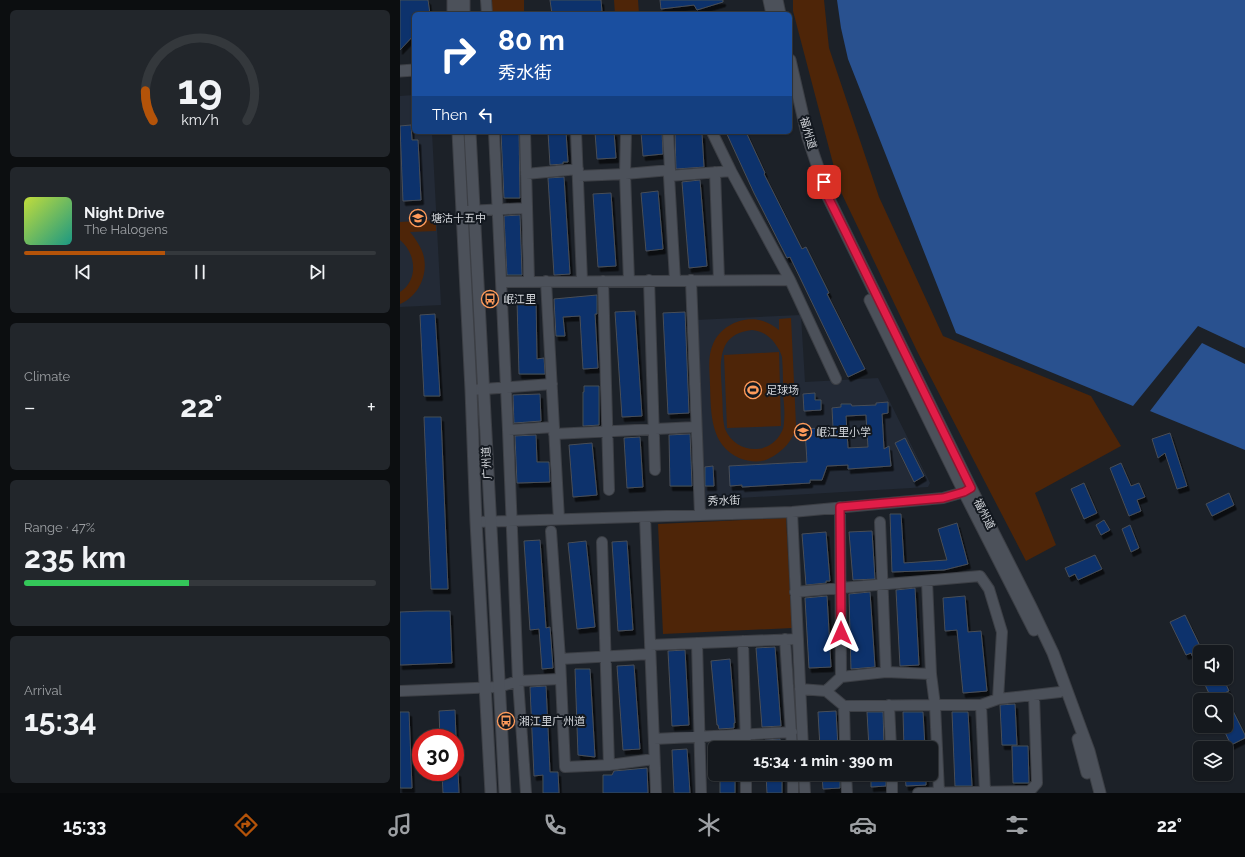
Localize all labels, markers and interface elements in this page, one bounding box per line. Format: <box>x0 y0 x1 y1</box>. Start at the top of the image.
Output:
text: 80 m <box>498 24 565 57</box>
icon: right <box>432 28 484 80</box>
text: 秀水街 <box>498 62 552 83</box>
text: 19 <box>177 65 223 114</box>
icon: left <box>475 104 497 126</box>
text: Then <box>432 106 467 124</box>
text: km/h <box>181 112 219 128</box>
street label: 福州道 <box>797 115 819 151</box>
pin <box>807 165 841 199</box>
icon: arrive <box>813 171 835 193</box>
text: Night Drive <box>84 204 164 222</box>
school or university icon: 塘沽十五中 <box>408 208 428 228</box>
place label: 塘沽十五中 <box>431 212 486 225</box>
text: The Halogens <box>84 222 168 237</box>
icon: previous <box>72 261 94 283</box>
icon: pause <box>189 261 211 283</box>
icon: next <box>306 261 328 283</box>
bus stop icon: 岷江里 <box>480 289 500 309</box>
place label: 岷江里 <box>503 293 536 306</box>
text: Climate <box>24 369 70 384</box>
sports icon: 足球场 <box>743 380 763 400</box>
place label: 足球场 <box>766 384 799 397</box>
text: 22° <box>180 389 222 424</box>
text: − <box>24 394 36 420</box>
text: + <box>367 394 376 420</box>
school or university icon: 岷江里小学 <box>793 422 813 442</box>
place label: 岷江里小学 <box>816 426 871 439</box>
street label: 广州道 <box>480 446 494 480</box>
street label: 秀水街 <box>707 494 741 508</box>
street label: 福州道 <box>971 496 997 532</box>
text: Range · 47% <box>24 520 95 535</box>
text: 235 km <box>24 540 126 575</box>
position arrow <box>820 612 862 654</box>
map controls <box>1193 645 1233 781</box>
button: sound <box>1193 645 1233 685</box>
text: Arrival <box>24 683 62 698</box>
button: search <box>1193 693 1233 733</box>
text: 15:34 <box>24 703 97 738</box>
bus stop icon: 湘江里广州道 <box>496 711 516 731</box>
place label: 湘江里广州道 <box>519 715 585 728</box>
speed limit sign: 30 <box>412 729 464 781</box>
button: layers <box>1193 741 1233 781</box>
text: 15:34 · 1 min · 390 m <box>753 752 893 770</box>
icon: directions <box>232 811 260 839</box>
icon: music <box>386 811 414 839</box>
icon: phone <box>541 811 569 839</box>
icon: climate <box>695 811 723 839</box>
icon: car <box>849 811 877 839</box>
icon: filters <box>1003 811 1031 839</box>
text: 15:33 <box>63 815 106 836</box>
text: 22° <box>1157 815 1182 836</box>

